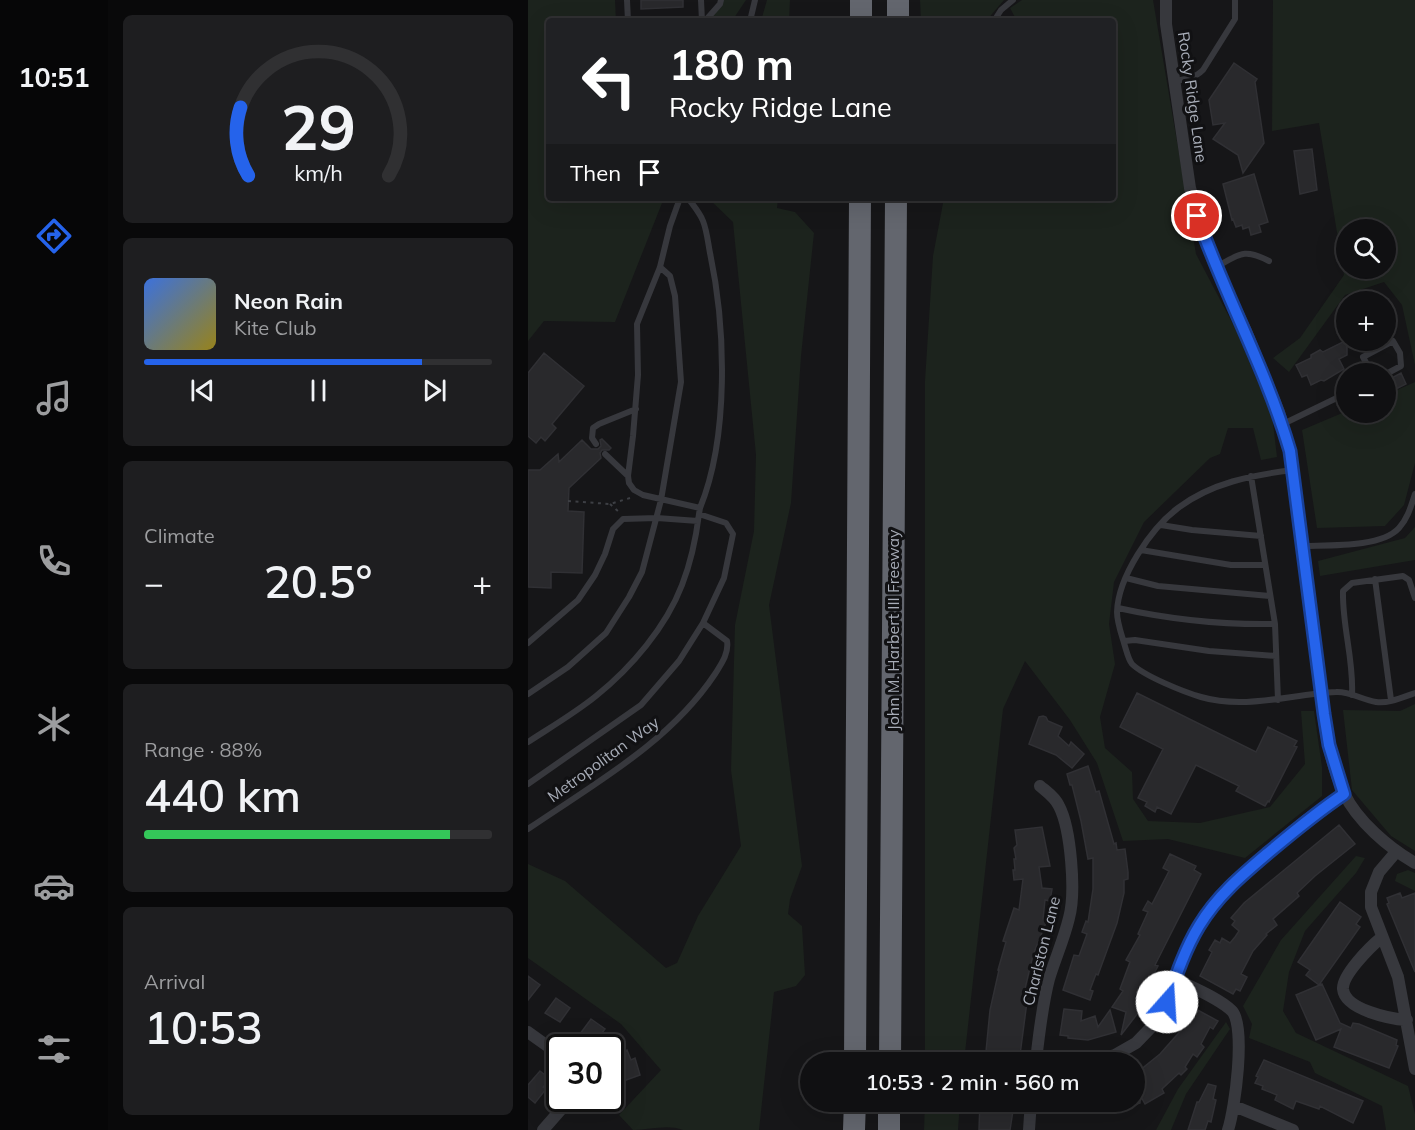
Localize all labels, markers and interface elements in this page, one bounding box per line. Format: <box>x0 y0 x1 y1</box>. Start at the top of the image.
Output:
street label: Rocky Ridge Lane <box>1174 30 1212 164</box>
text: 180 m <box>669 38 794 91</box>
icon: left <box>570 42 648 120</box>
text: 10:51 <box>18 60 90 94</box>
text: 29 <box>281 87 355 166</box>
text: Rocky Ridge Lane <box>669 90 892 124</box>
icon: arrive <box>633 156 666 189</box>
text: km/h <box>294 159 342 186</box>
text: Then <box>570 159 621 187</box>
pin <box>1171 190 1222 241</box>
icon: arrive <box>1180 199 1213 232</box>
icon: directions <box>33 215 75 257</box>
map controls <box>1336 219 1396 423</box>
button: search <box>1336 219 1396 279</box>
text: Neon Rain <box>234 287 343 315</box>
button: + <box>1336 291 1396 351</box>
text: Kite Club <box>234 315 316 340</box>
button: − <box>1336 363 1396 423</box>
icon: previous <box>186 374 219 407</box>
icon: pause <box>302 374 335 407</box>
icon: next <box>418 374 451 407</box>
icon: music <box>33 377 75 419</box>
text: Climate <box>144 523 215 548</box>
street label: John M. Harbert III Freeway <box>883 529 903 731</box>
icon: phone <box>33 540 75 582</box>
text: 20.5° <box>264 553 372 609</box>
text: − <box>144 562 164 603</box>
text: + <box>472 562 492 603</box>
icon: climate <box>33 703 75 745</box>
street label: Metropolitan Way <box>543 712 663 806</box>
text: Range · 88% <box>144 737 262 762</box>
text: 440 km <box>144 767 301 823</box>
icon: car <box>33 865 75 907</box>
street label: Charlston Lane <box>1018 894 1064 1008</box>
text: Arrival <box>144 969 205 994</box>
position arrow <box>1135 970 1199 1034</box>
text: 10:53 <box>144 999 263 1055</box>
icon: filters <box>33 1028 75 1070</box>
speed limit sign: 30 <box>546 1034 624 1112</box>
text: 10:53 · 2 min · 560 m <box>865 1068 1080 1096</box>

